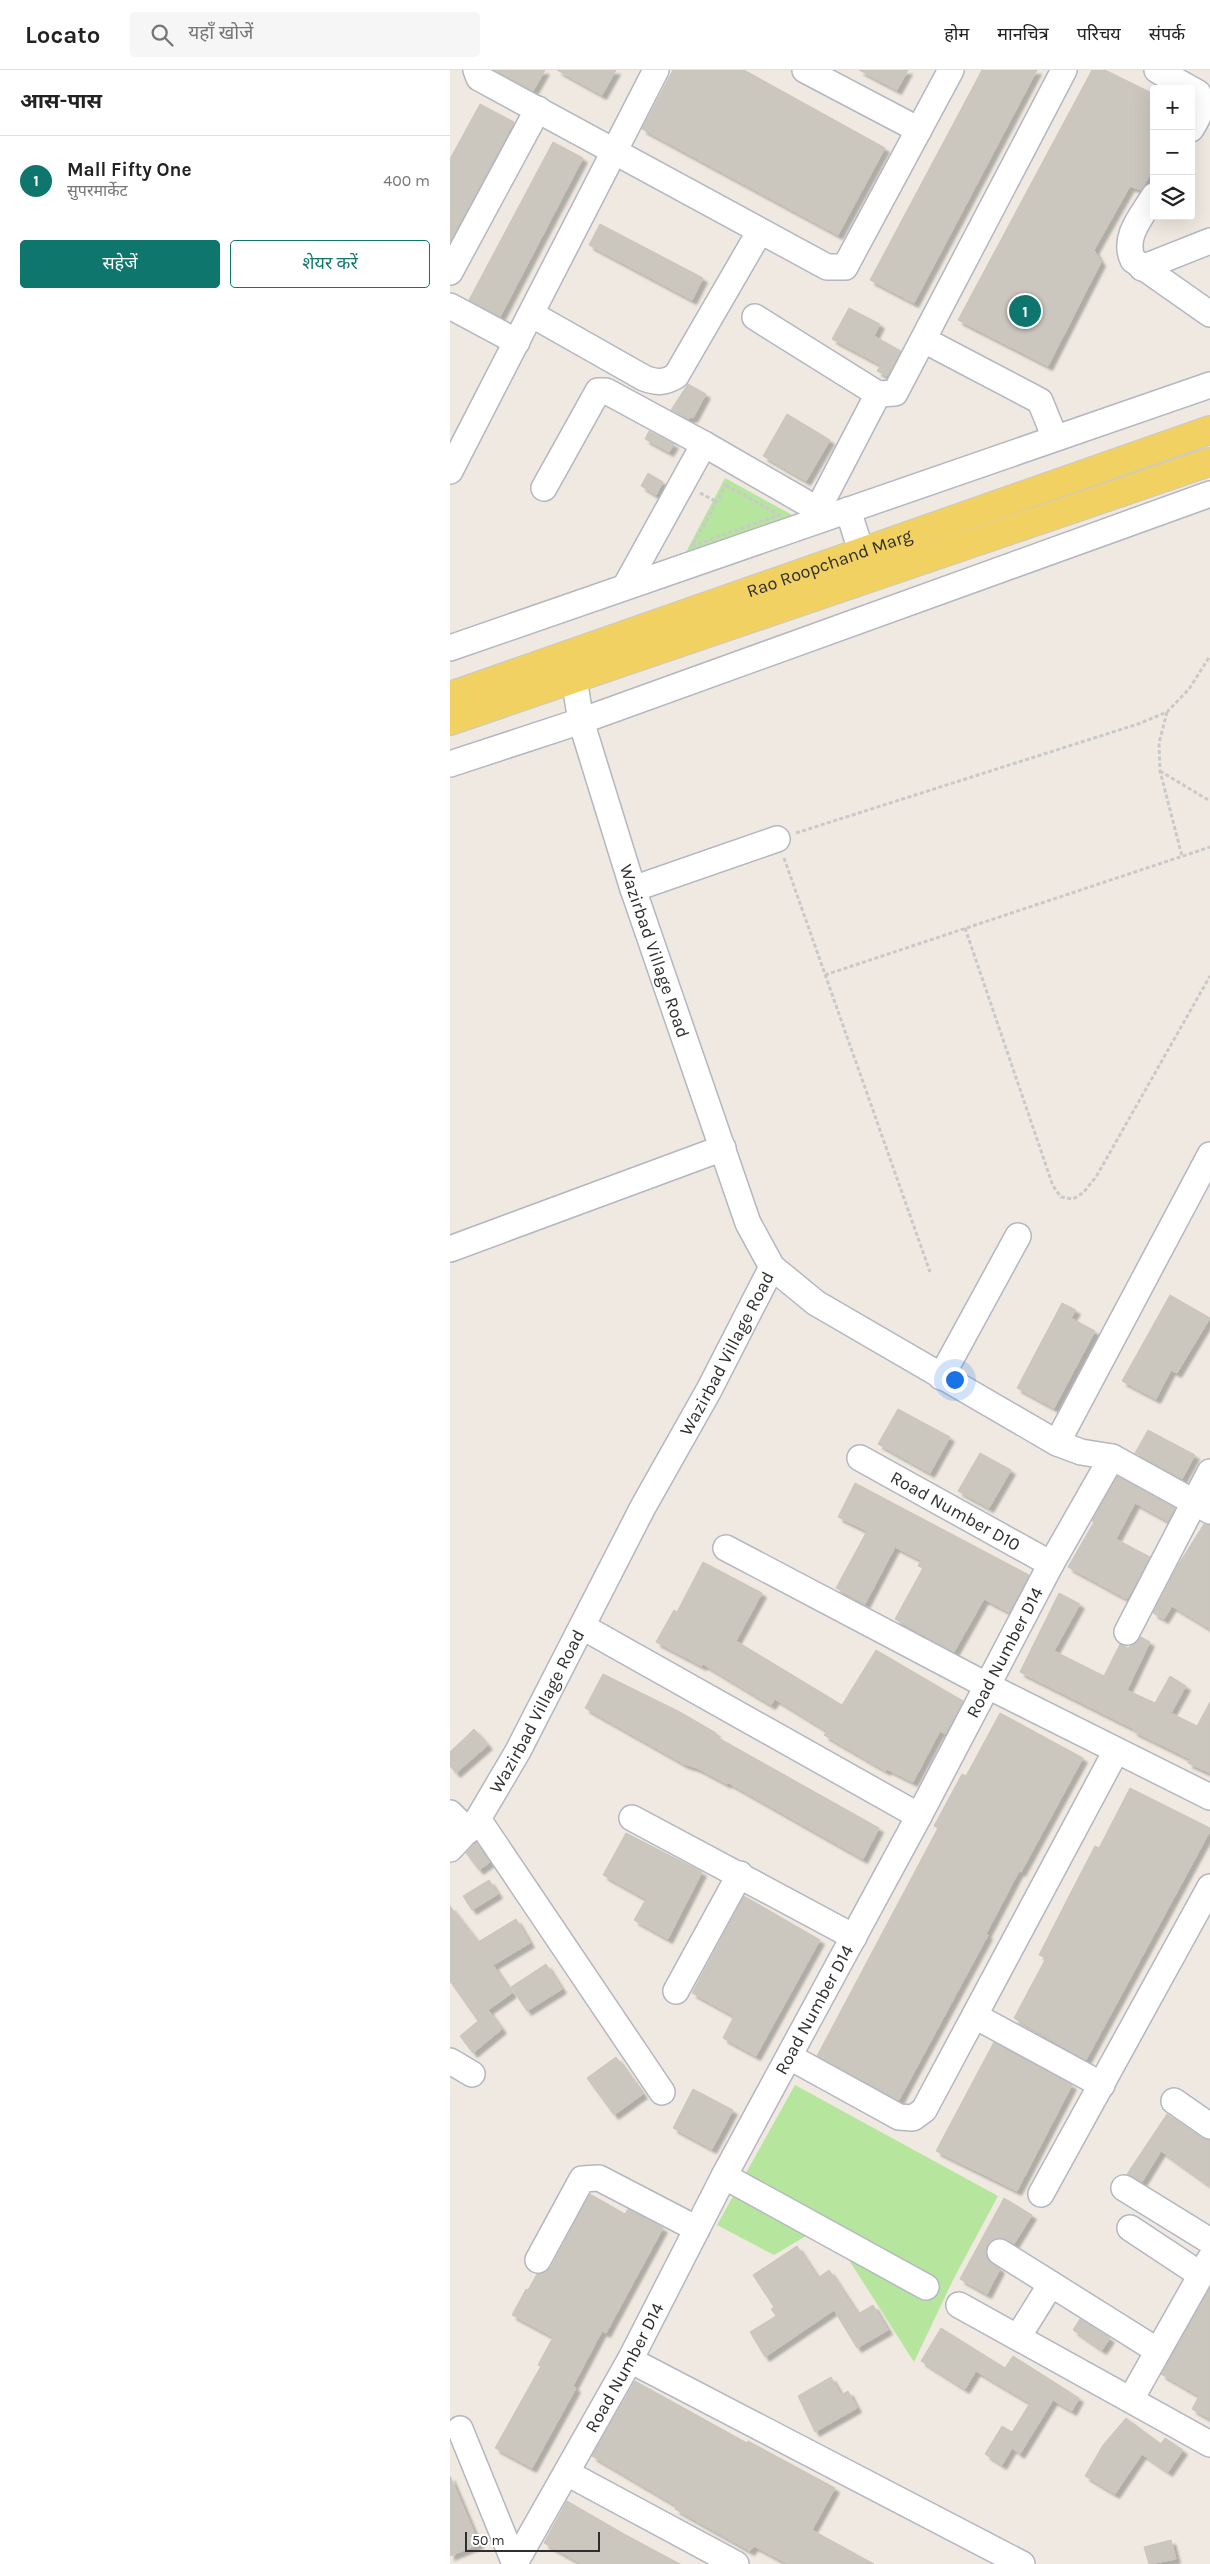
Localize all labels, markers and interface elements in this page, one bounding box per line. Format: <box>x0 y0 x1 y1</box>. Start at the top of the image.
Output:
search box <box>130 12 480 57</box>
text: Locato <box>25 21 100 49</box>
icon: search <box>148 21 176 49</box>
text: यहाँ खोजें <box>188 22 253 44</box>
text: होम <box>944 23 969 45</box>
text: मानचित्र <box>997 23 1049 45</box>
text: परिचय <box>1077 23 1121 45</box>
text: संपर्क <box>1149 23 1185 45</box>
map controls <box>1150 85 1195 220</box>
button: + <box>1150 85 1195 130</box>
text: आस-पास <box>20 89 102 113</box>
button: − <box>1150 130 1195 175</box>
text: Mall Fifty One <box>67 159 191 181</box>
text: 1 <box>33 171 39 190</box>
text: 400 m <box>383 171 430 190</box>
button: layers <box>1150 175 1195 220</box>
text: सुपरमार्केट <box>67 181 128 200</box>
button: सहेजें <box>20 240 220 288</box>
button: शेयर करें <box>230 240 430 288</box>
pin: 1 <box>1009 292 1041 330</box>
street label: Rao Roopchand Marg <box>744 524 915 602</box>
street label: Wazirbad Village Road <box>615 861 694 1041</box>
street label: Wazirbad Village Road <box>675 1268 779 1439</box>
your location <box>942 1367 968 1393</box>
street label: Road Number D10 <box>887 1466 1024 1556</box>
street label: Road Number D14 <box>961 1583 1048 1722</box>
street label: Wazirbad Village Road <box>485 1626 589 1797</box>
street label: Road Number D14 <box>770 1941 858 2078</box>
street label: Road Number D14 <box>580 2299 668 2436</box>
scale bar <box>465 2529 600 2552</box>
text: 50 m <box>472 2532 505 2549</box>

